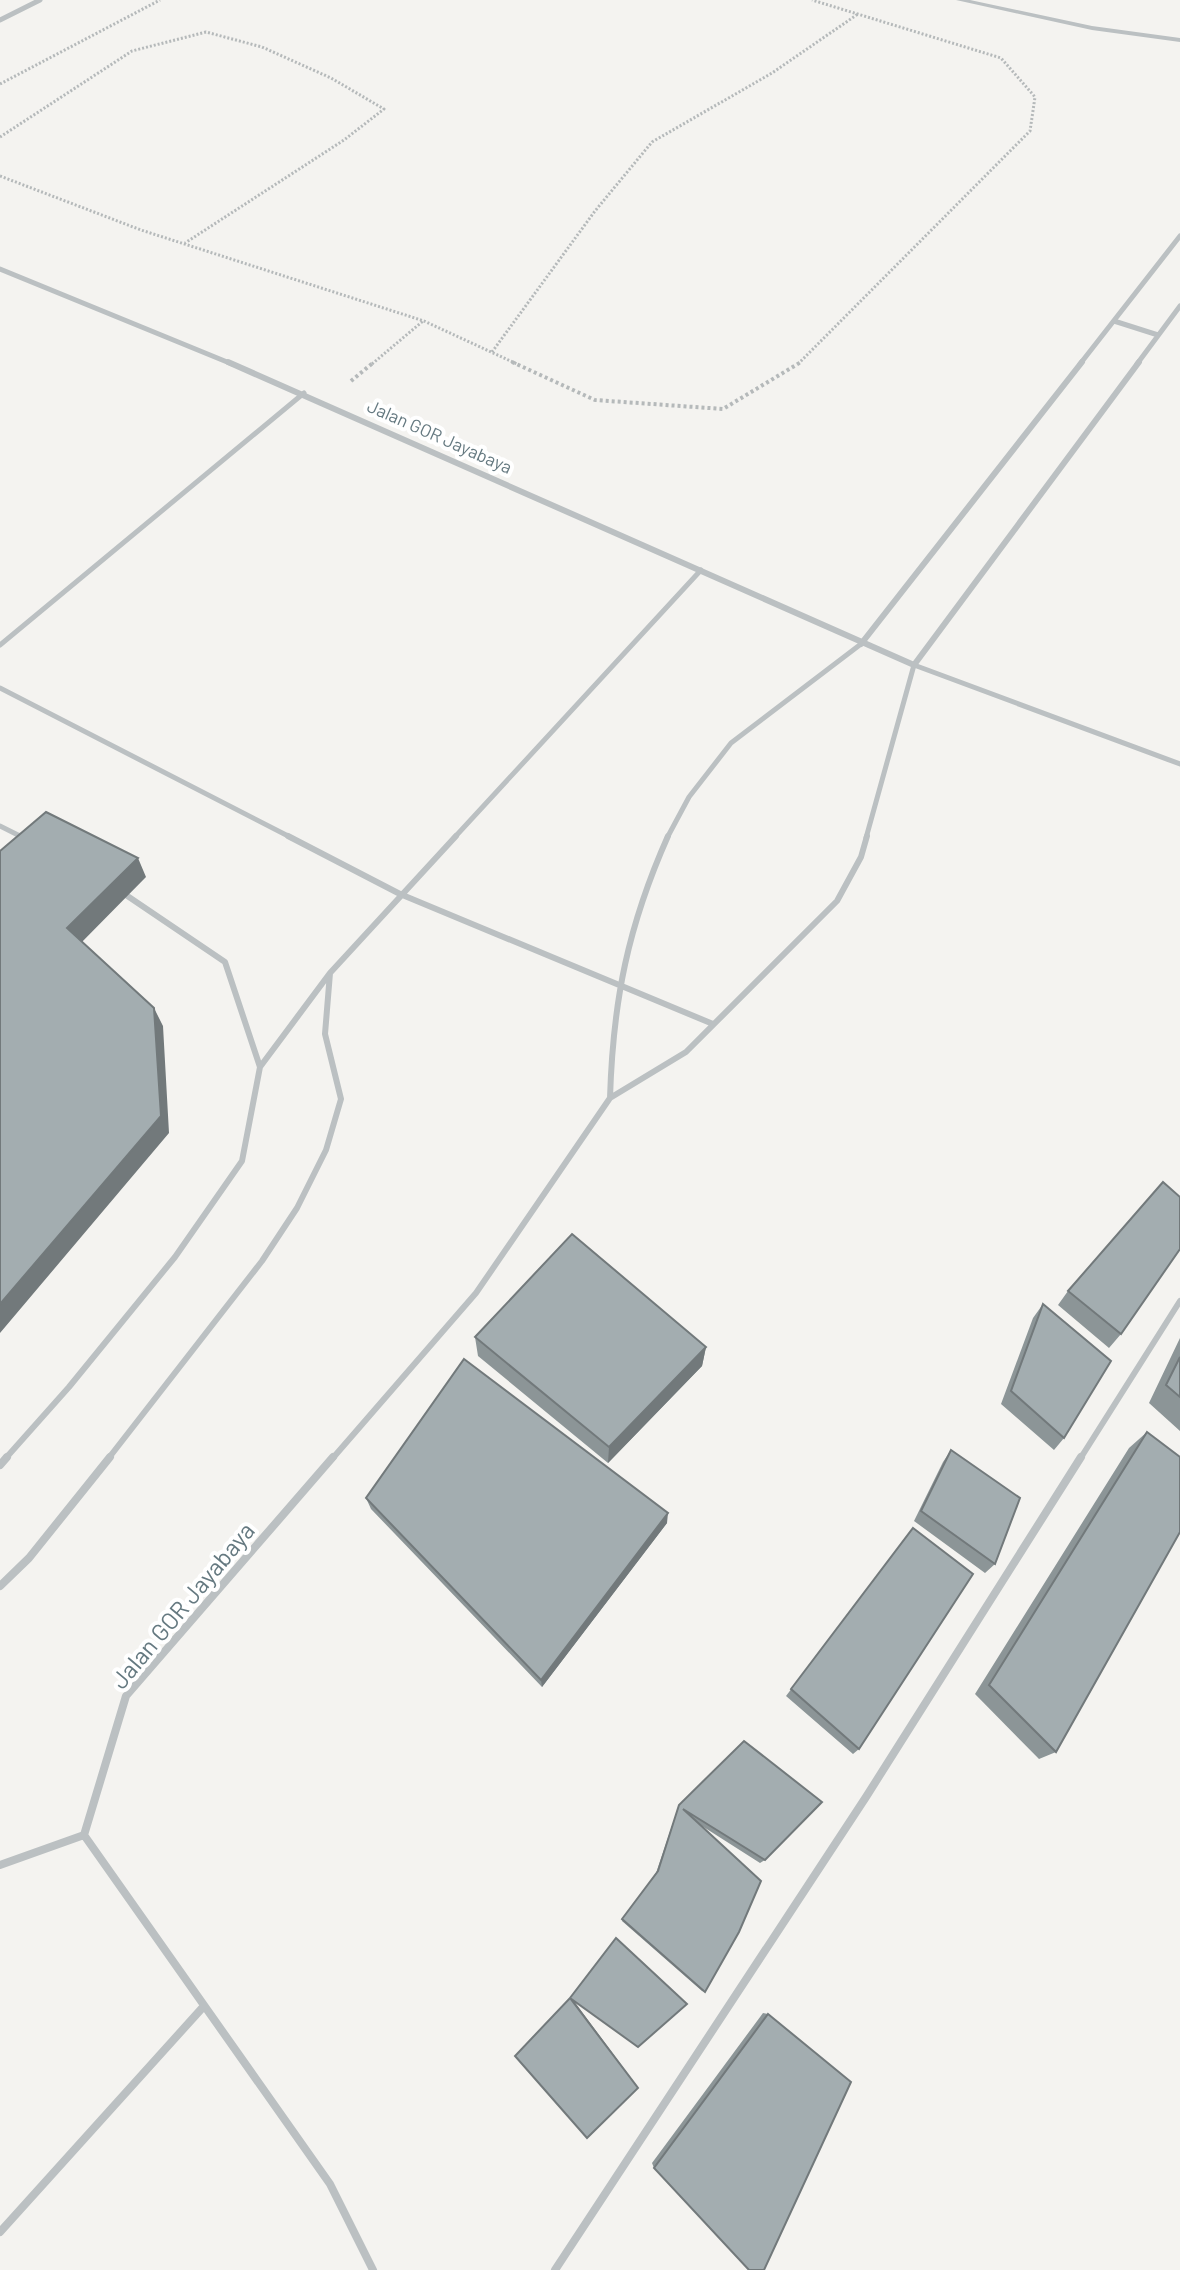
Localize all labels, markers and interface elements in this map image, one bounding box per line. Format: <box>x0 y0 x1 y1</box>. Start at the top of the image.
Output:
street label: Jalan GOR Jayabaya <box>364 394 516 478</box>
street label: Jalan GOR Jayabaya <box>104 1516 260 1694</box>

